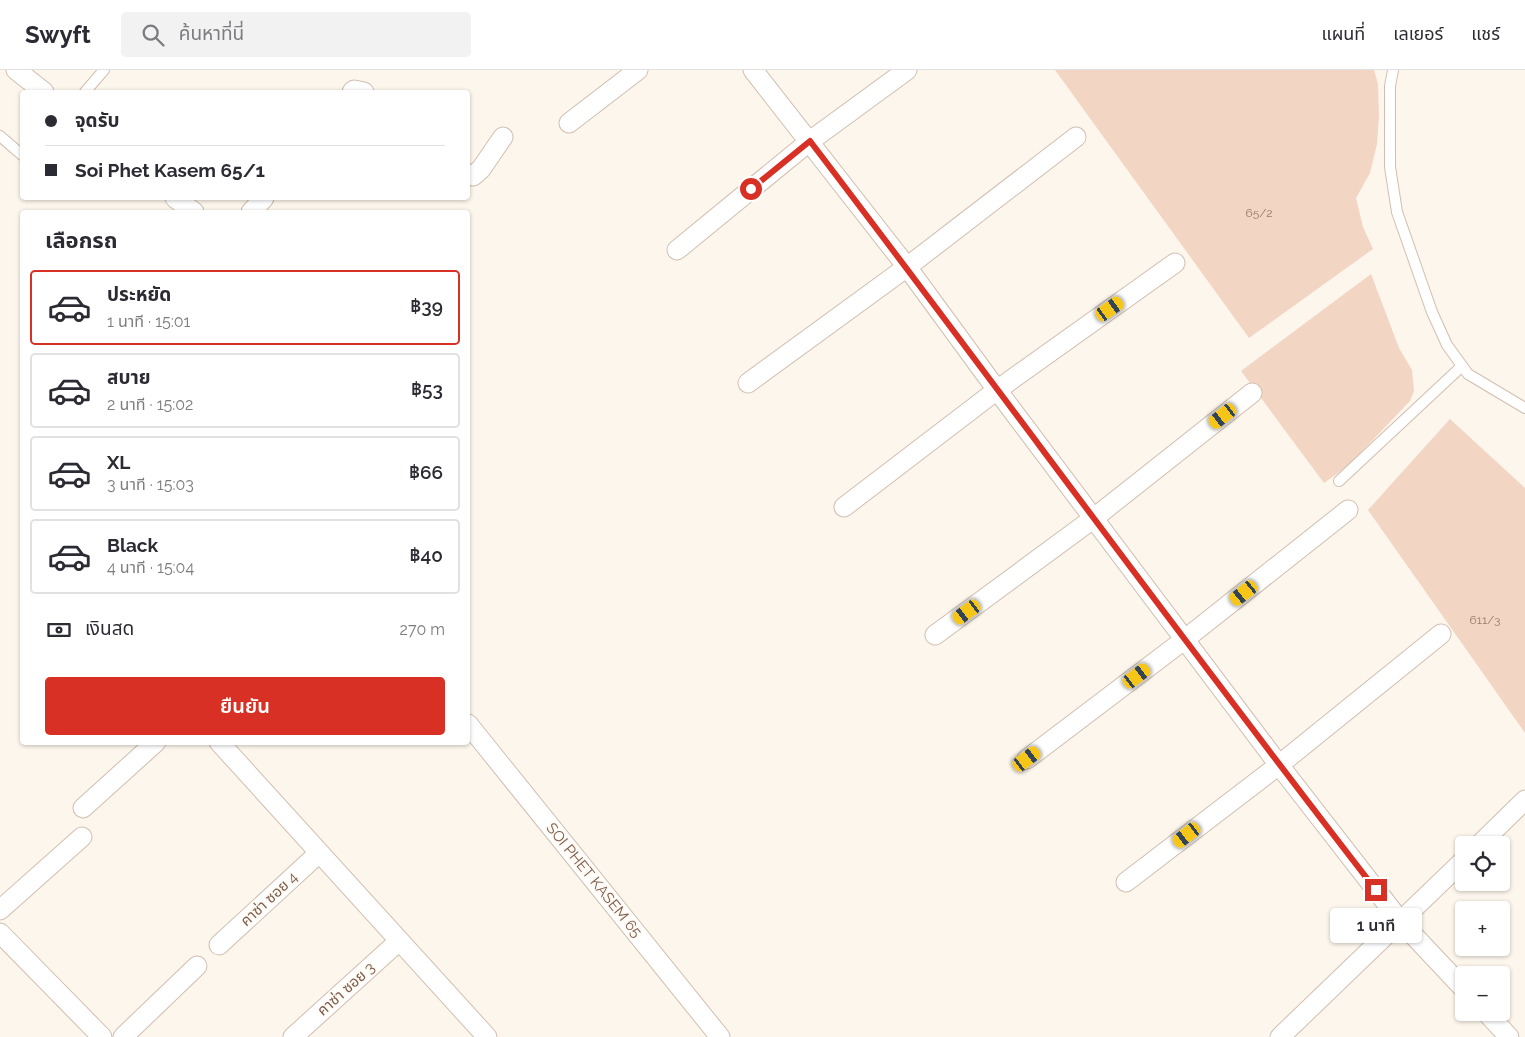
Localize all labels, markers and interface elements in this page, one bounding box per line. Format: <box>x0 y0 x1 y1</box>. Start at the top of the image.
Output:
search box <box>121 12 471 57</box>
text: Swyft <box>25 20 91 49</box>
icon: search <box>139 21 167 49</box>
text: ค้นหาที่นี่ <box>179 22 244 44</box>
text: แผนที่ <box>1321 23 1365 44</box>
text: เลเยอร์ <box>1393 23 1443 44</box>
text: แชร์ <box>1471 23 1500 44</box>
text: จุดรับ <box>75 109 120 131</box>
text: Soi Phet Kasem 65/1 <box>75 159 265 181</box>
route start <box>740 178 762 200</box>
house number: 65/2 <box>1246 206 1273 220</box>
text: เลือกรถ <box>45 227 118 253</box>
text: ประหยัด <box>107 283 171 305</box>
icon: car <box>47 285 92 330</box>
car <box>1093 294 1126 324</box>
text: ฿39 <box>410 295 443 317</box>
text: 1 นาที · 15:01 <box>107 312 190 331</box>
text: สบาย <box>107 366 151 388</box>
icon: car <box>47 368 92 413</box>
text: ฿53 <box>411 378 443 400</box>
text: 2 นาที · 15:02 <box>107 395 193 414</box>
car <box>1206 401 1239 431</box>
icon: car <box>47 451 92 496</box>
text: XL <box>107 451 130 473</box>
text: ฿66 <box>409 461 443 483</box>
text: 3 นาที · 15:03 <box>107 475 194 494</box>
icon: car <box>47 534 92 579</box>
text: Black <box>107 534 158 556</box>
text: ฿40 <box>410 544 443 566</box>
text: 4 นาที · 15:04 <box>107 558 194 577</box>
car <box>1227 578 1260 608</box>
car <box>950 597 983 627</box>
house number: 611/3 <box>1470 613 1500 627</box>
icon: cash <box>45 616 73 644</box>
text: เงินสด <box>85 617 134 639</box>
text: 270 m <box>400 620 445 639</box>
car <box>1120 661 1153 691</box>
button: ยืนยัน <box>45 677 445 735</box>
car <box>1010 744 1043 774</box>
street label: SOI PHET KASEM 65 <box>542 819 646 941</box>
car <box>1170 820 1203 850</box>
map controls <box>1455 836 1510 1021</box>
button: locate <box>1455 836 1510 891</box>
street label: คาซ่า ซอย 4 <box>237 868 301 930</box>
route end <box>1365 879 1387 901</box>
button: + <box>1455 901 1510 956</box>
callout: 1 นาที <box>1330 908 1422 942</box>
text: 1 นาที <box>1357 916 1395 935</box>
street label: คาซ่า ซอย 3 <box>313 958 379 1020</box>
button: − <box>1455 966 1510 1021</box>

